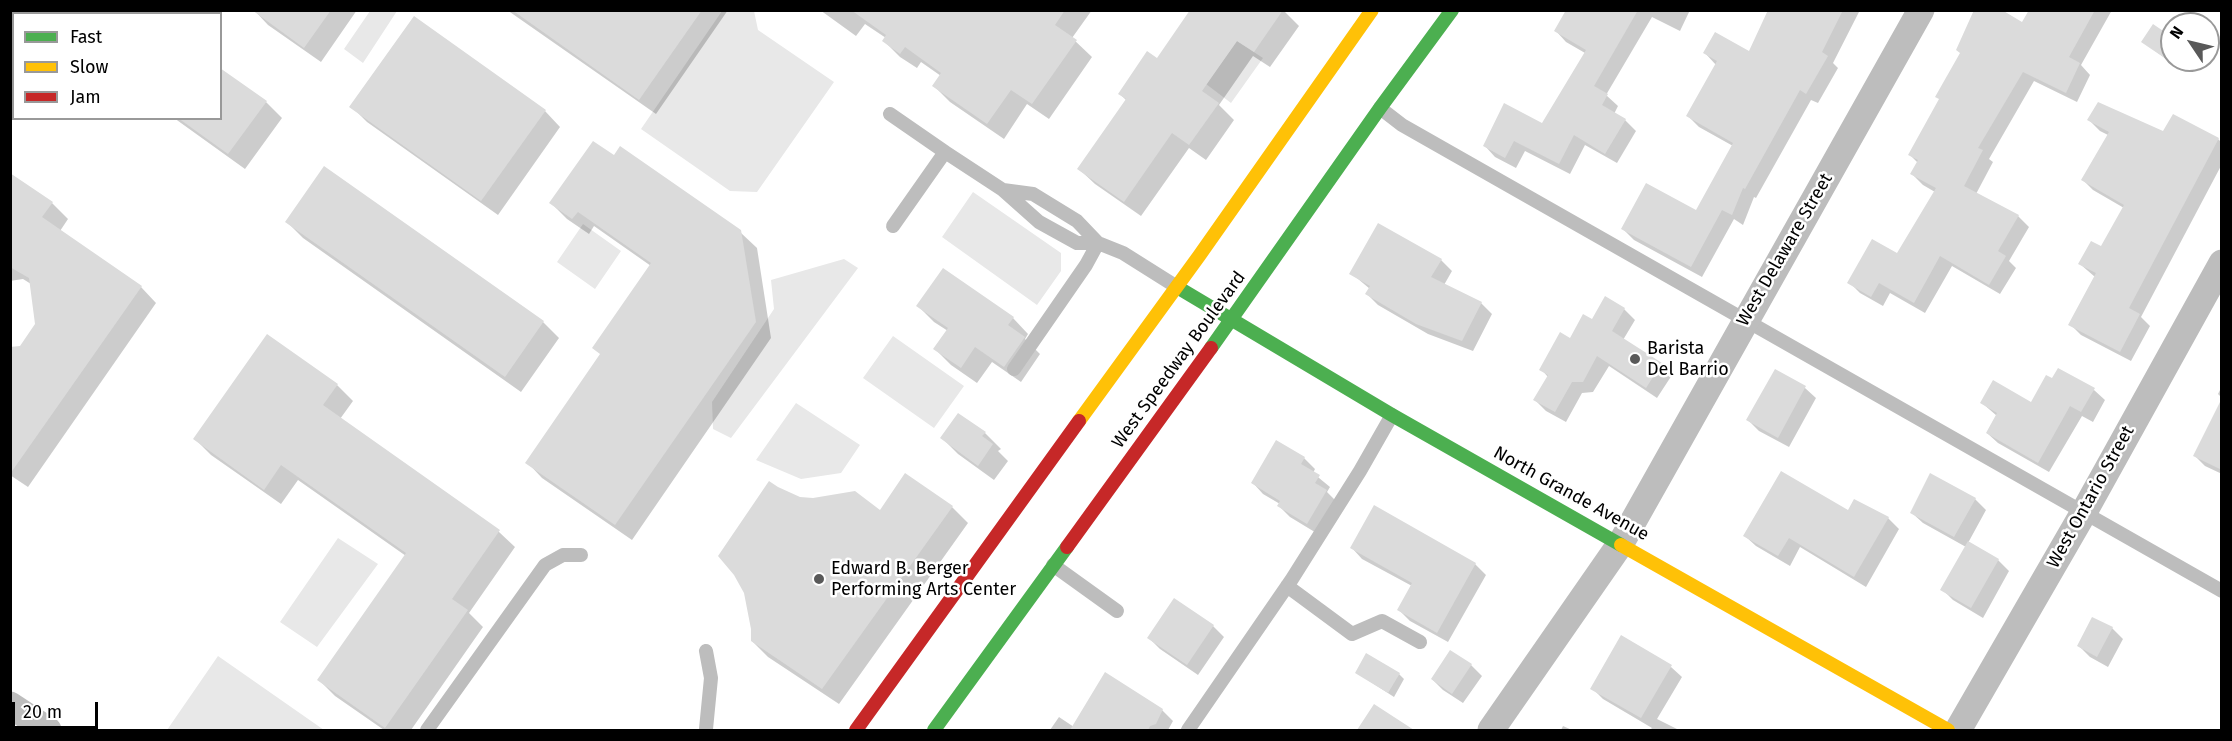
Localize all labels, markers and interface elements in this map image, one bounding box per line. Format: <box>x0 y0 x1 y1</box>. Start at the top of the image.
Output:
legend <box>12 12 222 120</box>
north arrow <box>2160 12 2220 72</box>
text: N <box>2166 23 2187 42</box>
text: Fast <box>70 26 102 48</box>
text: Slow <box>70 56 108 78</box>
text: Jam <box>70 86 101 108</box>
street label: West Delaware Street <box>1732 170 1838 330</box>
street label: West Speedway Boulevard <box>1108 267 1250 453</box>
place label: Barista Del Barrio <box>1647 338 1729 380</box>
marker: Barista Del Barrio <box>1628 352 1642 366</box>
street label: West Ontario Street <box>2043 422 2139 572</box>
street label: North Grande Avenue <box>1489 442 1653 546</box>
place label: Edward B. Berger Performing Arts Center <box>831 558 1016 600</box>
marker: Edward B. Berger Performing Arts Center <box>812 572 826 586</box>
scale bar <box>15 690 100 728</box>
text: 20 m <box>23 701 62 723</box>

